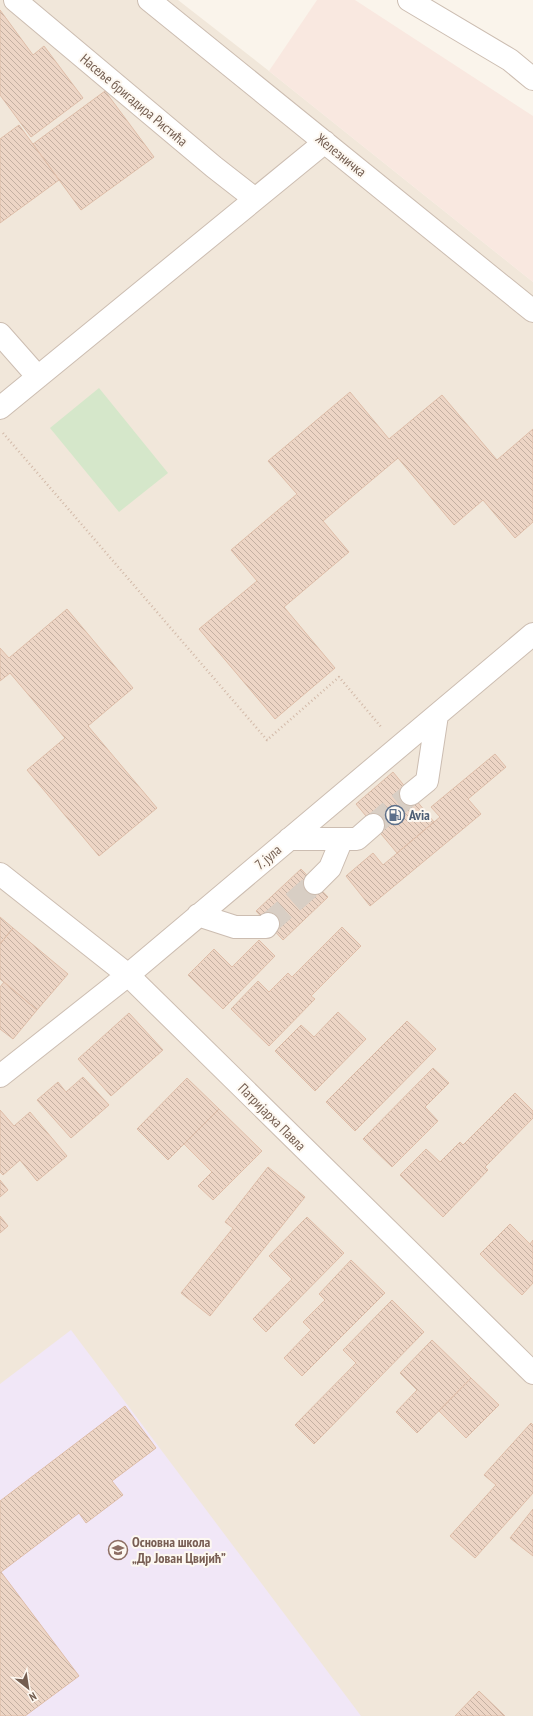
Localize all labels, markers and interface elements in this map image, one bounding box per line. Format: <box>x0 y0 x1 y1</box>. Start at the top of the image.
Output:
street label: Насеље бригадира Ристића <box>77 50 191 150</box>
street label: Железничка <box>311 129 370 181</box>
fuel station icon: Avia <box>384 804 406 826</box>
place label: Avia <box>408 806 430 824</box>
street label: 7. јула <box>251 841 285 873</box>
street label: Патријарха Павла <box>234 1079 310 1155</box>
place label: Основна школа „Др Јован Цвијић” <box>132 1533 226 1567</box>
school or university icon: Основна школа „Др Јован Цвијић” <box>107 1539 129 1561</box>
north arrow <box>8 1668 48 1708</box>
text: N <box>27 1689 39 1704</box>

